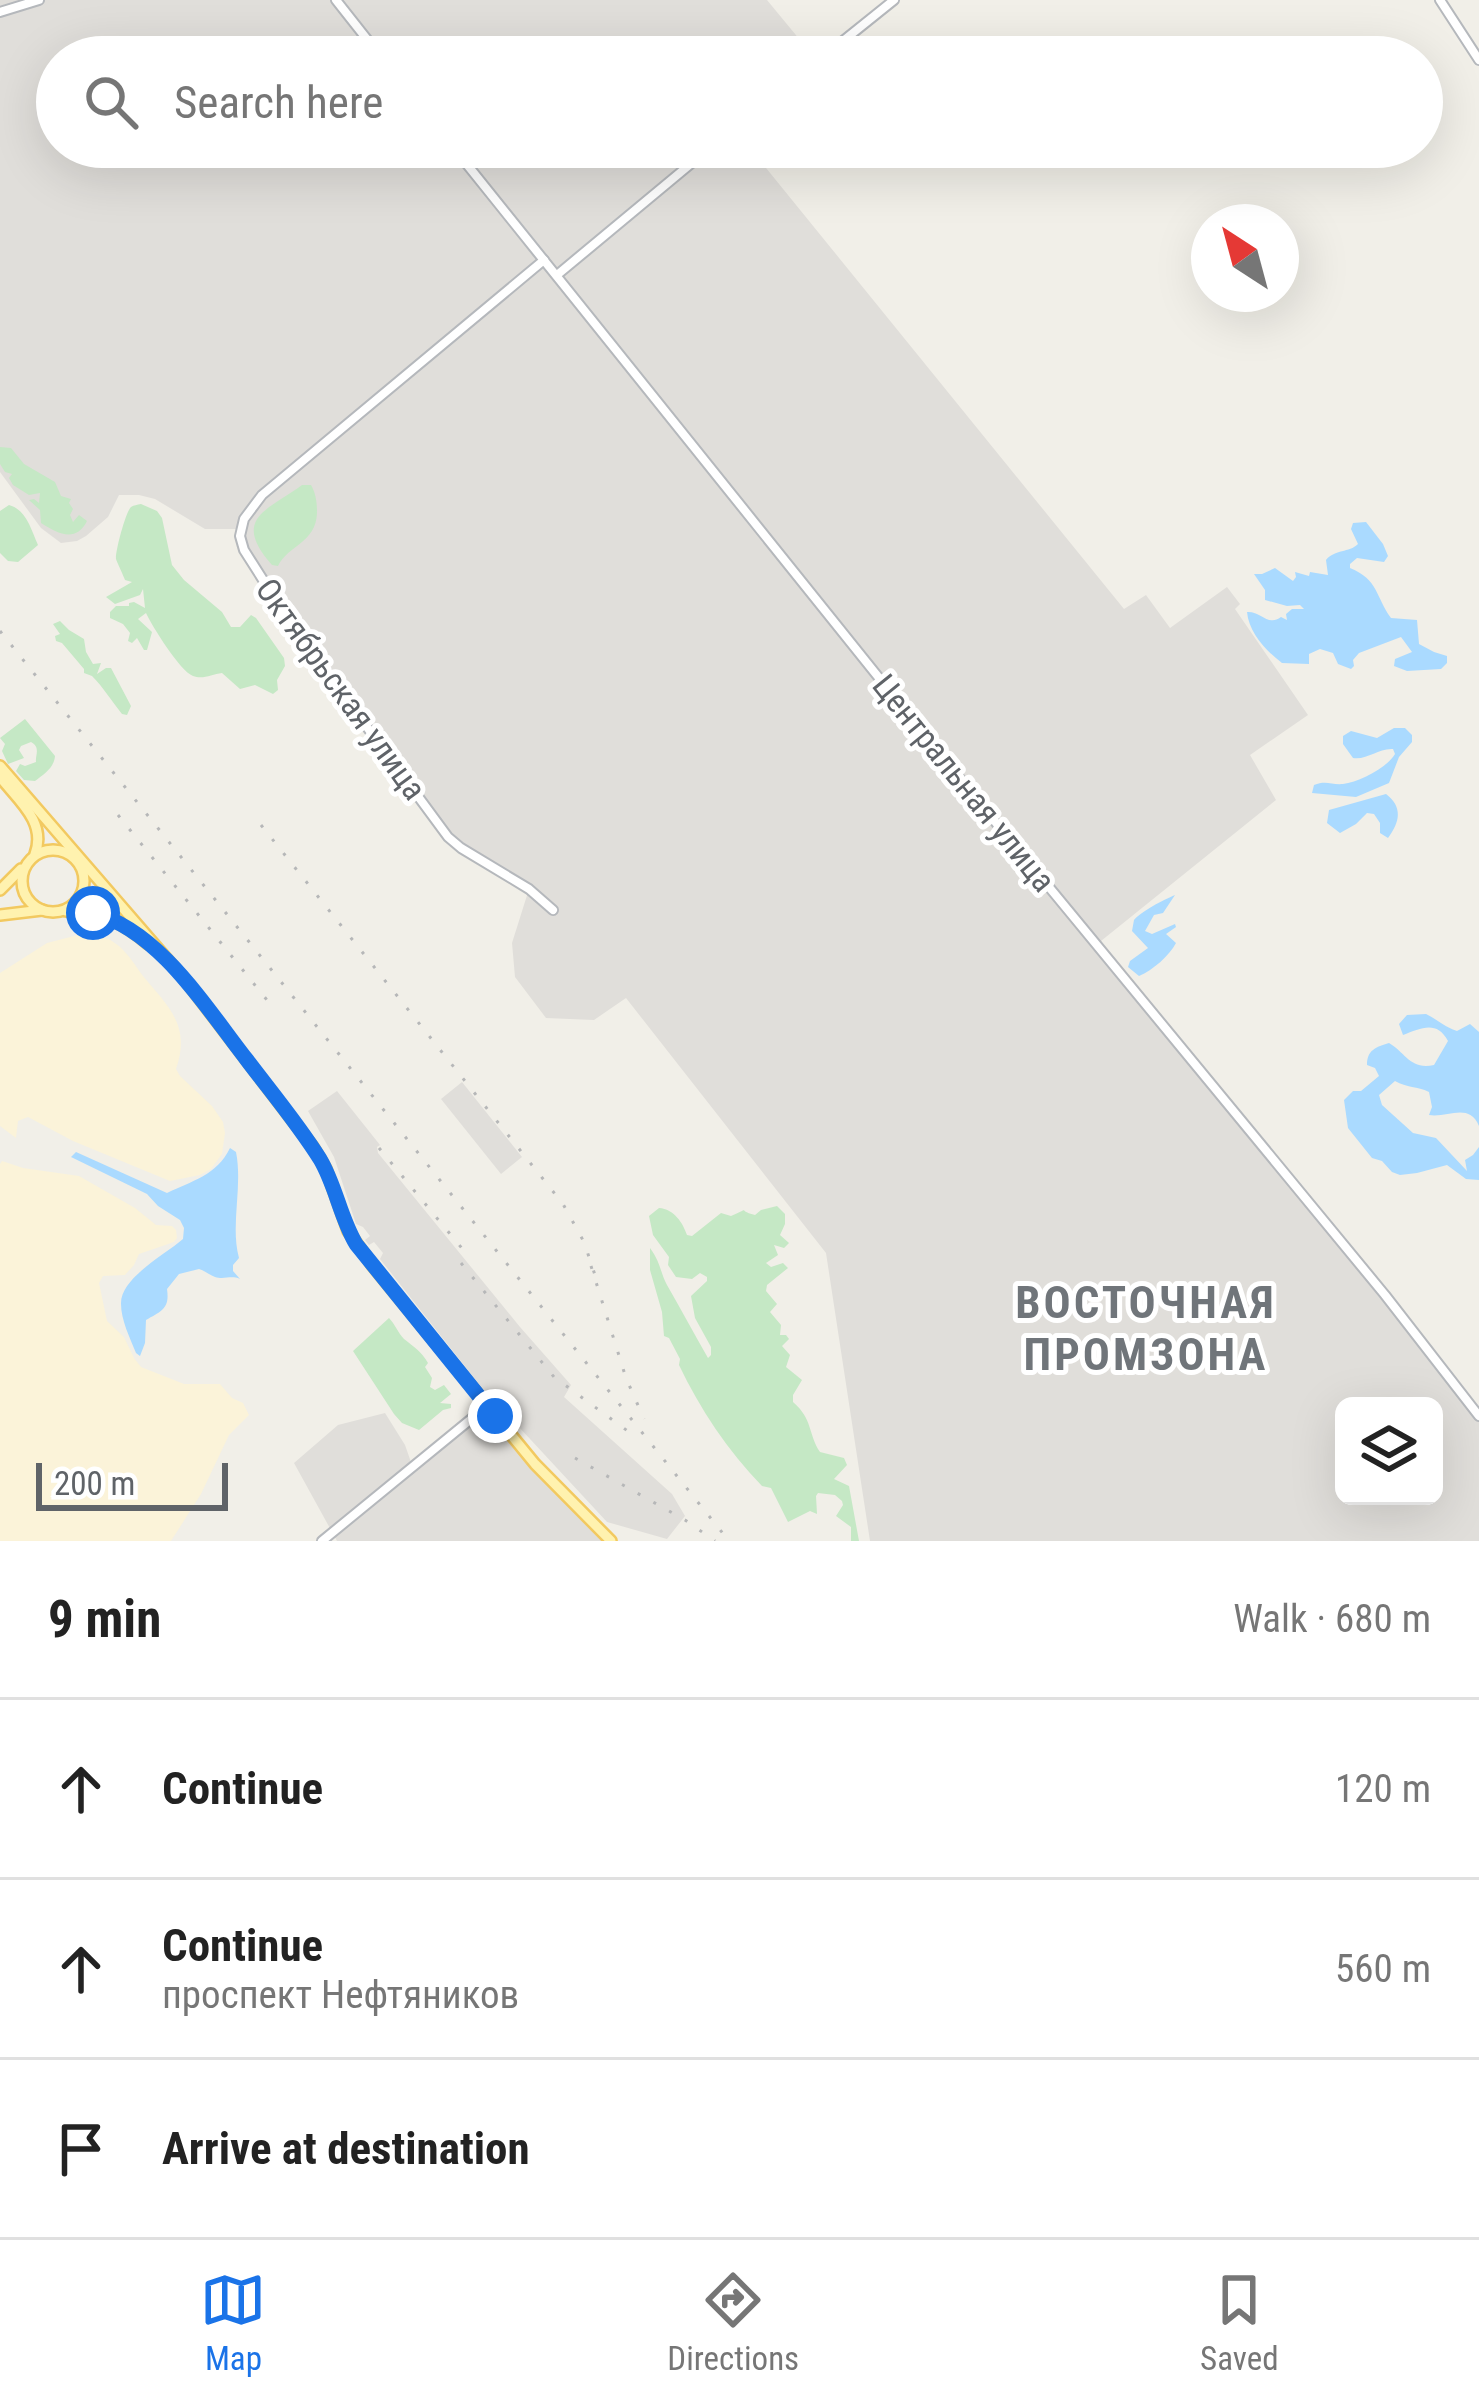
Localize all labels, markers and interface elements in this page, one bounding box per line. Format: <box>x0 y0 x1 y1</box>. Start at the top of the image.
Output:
search box <box>36 36 1443 168</box>
icon: search <box>78 69 144 135</box>
text: Search here <box>174 76 383 129</box>
north arrow <box>1191 204 1299 312</box>
street label: Октябрьская улица <box>248 571 434 807</box>
street label: Центральная улица <box>865 667 1063 899</box>
route start <box>66 886 120 940</box>
district label: ВОСТОЧНАЯ ПРОМЗОНА <box>1015 1276 1277 1381</box>
route end <box>468 1389 522 1443</box>
map controls <box>1335 1397 1443 1505</box>
button: layers <box>1335 1397 1443 1505</box>
scale bar <box>36 1457 228 1510</box>
text: 200 m <box>54 1464 135 1503</box>
text: 9 min <box>48 1590 161 1649</box>
text: Walk · 680 m <box>1233 1596 1431 1642</box>
icon: ahead <box>48 1756 114 1822</box>
text: Continue <box>162 1762 323 1815</box>
text: 120 m <box>1335 1766 1431 1812</box>
text: Continue <box>162 1919 323 1972</box>
icon: ahead <box>48 1936 114 2002</box>
text: 560 m <box>1335 1946 1431 1992</box>
text: проспект Нефтяников <box>162 1972 519 2018</box>
icon: arrive <box>48 2116 114 2182</box>
text: Arrive at destination <box>162 2122 530 2175</box>
tab: Map <box>200 2267 266 2378</box>
tab: Directions <box>667 2267 799 2378</box>
tab: Saved <box>1200 2267 1279 2378</box>

